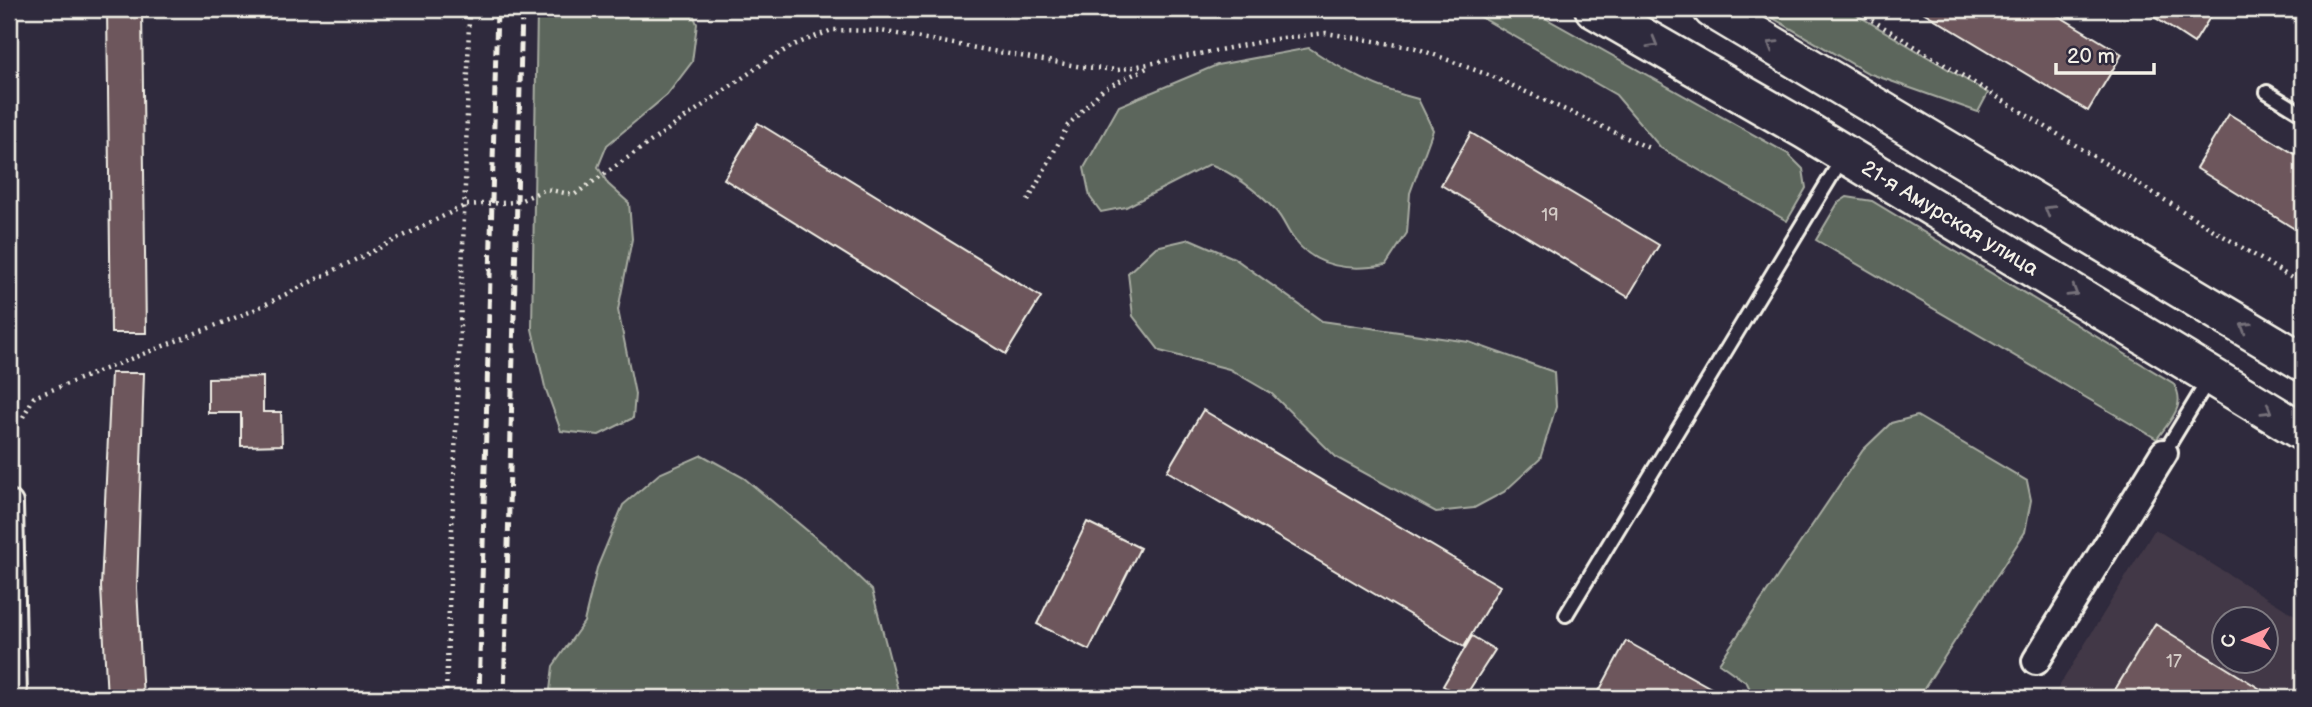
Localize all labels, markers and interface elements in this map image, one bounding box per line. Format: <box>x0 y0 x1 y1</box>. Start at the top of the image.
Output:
scale bar <box>2056 32 2154 76</box>
one-way arrow <box>1646 35 1658 48</box>
one-way arrow <box>1767 40 1780 53</box>
text: 20 m <box>2067 44 2115 69</box>
street label: 21-я Амурская улица <box>1857 155 2043 282</box>
house number: 19 <box>1541 205 1559 226</box>
one-way arrow <box>2044 206 2057 219</box>
one-way arrow <box>2065 284 2078 297</box>
one-way arrow <box>2239 322 2252 335</box>
one-way arrow <box>2260 402 2273 415</box>
north arrow <box>2210 606 2280 676</box>
text: С <box>2218 634 2241 648</box>
house number: 17 <box>2166 651 2182 672</box>

